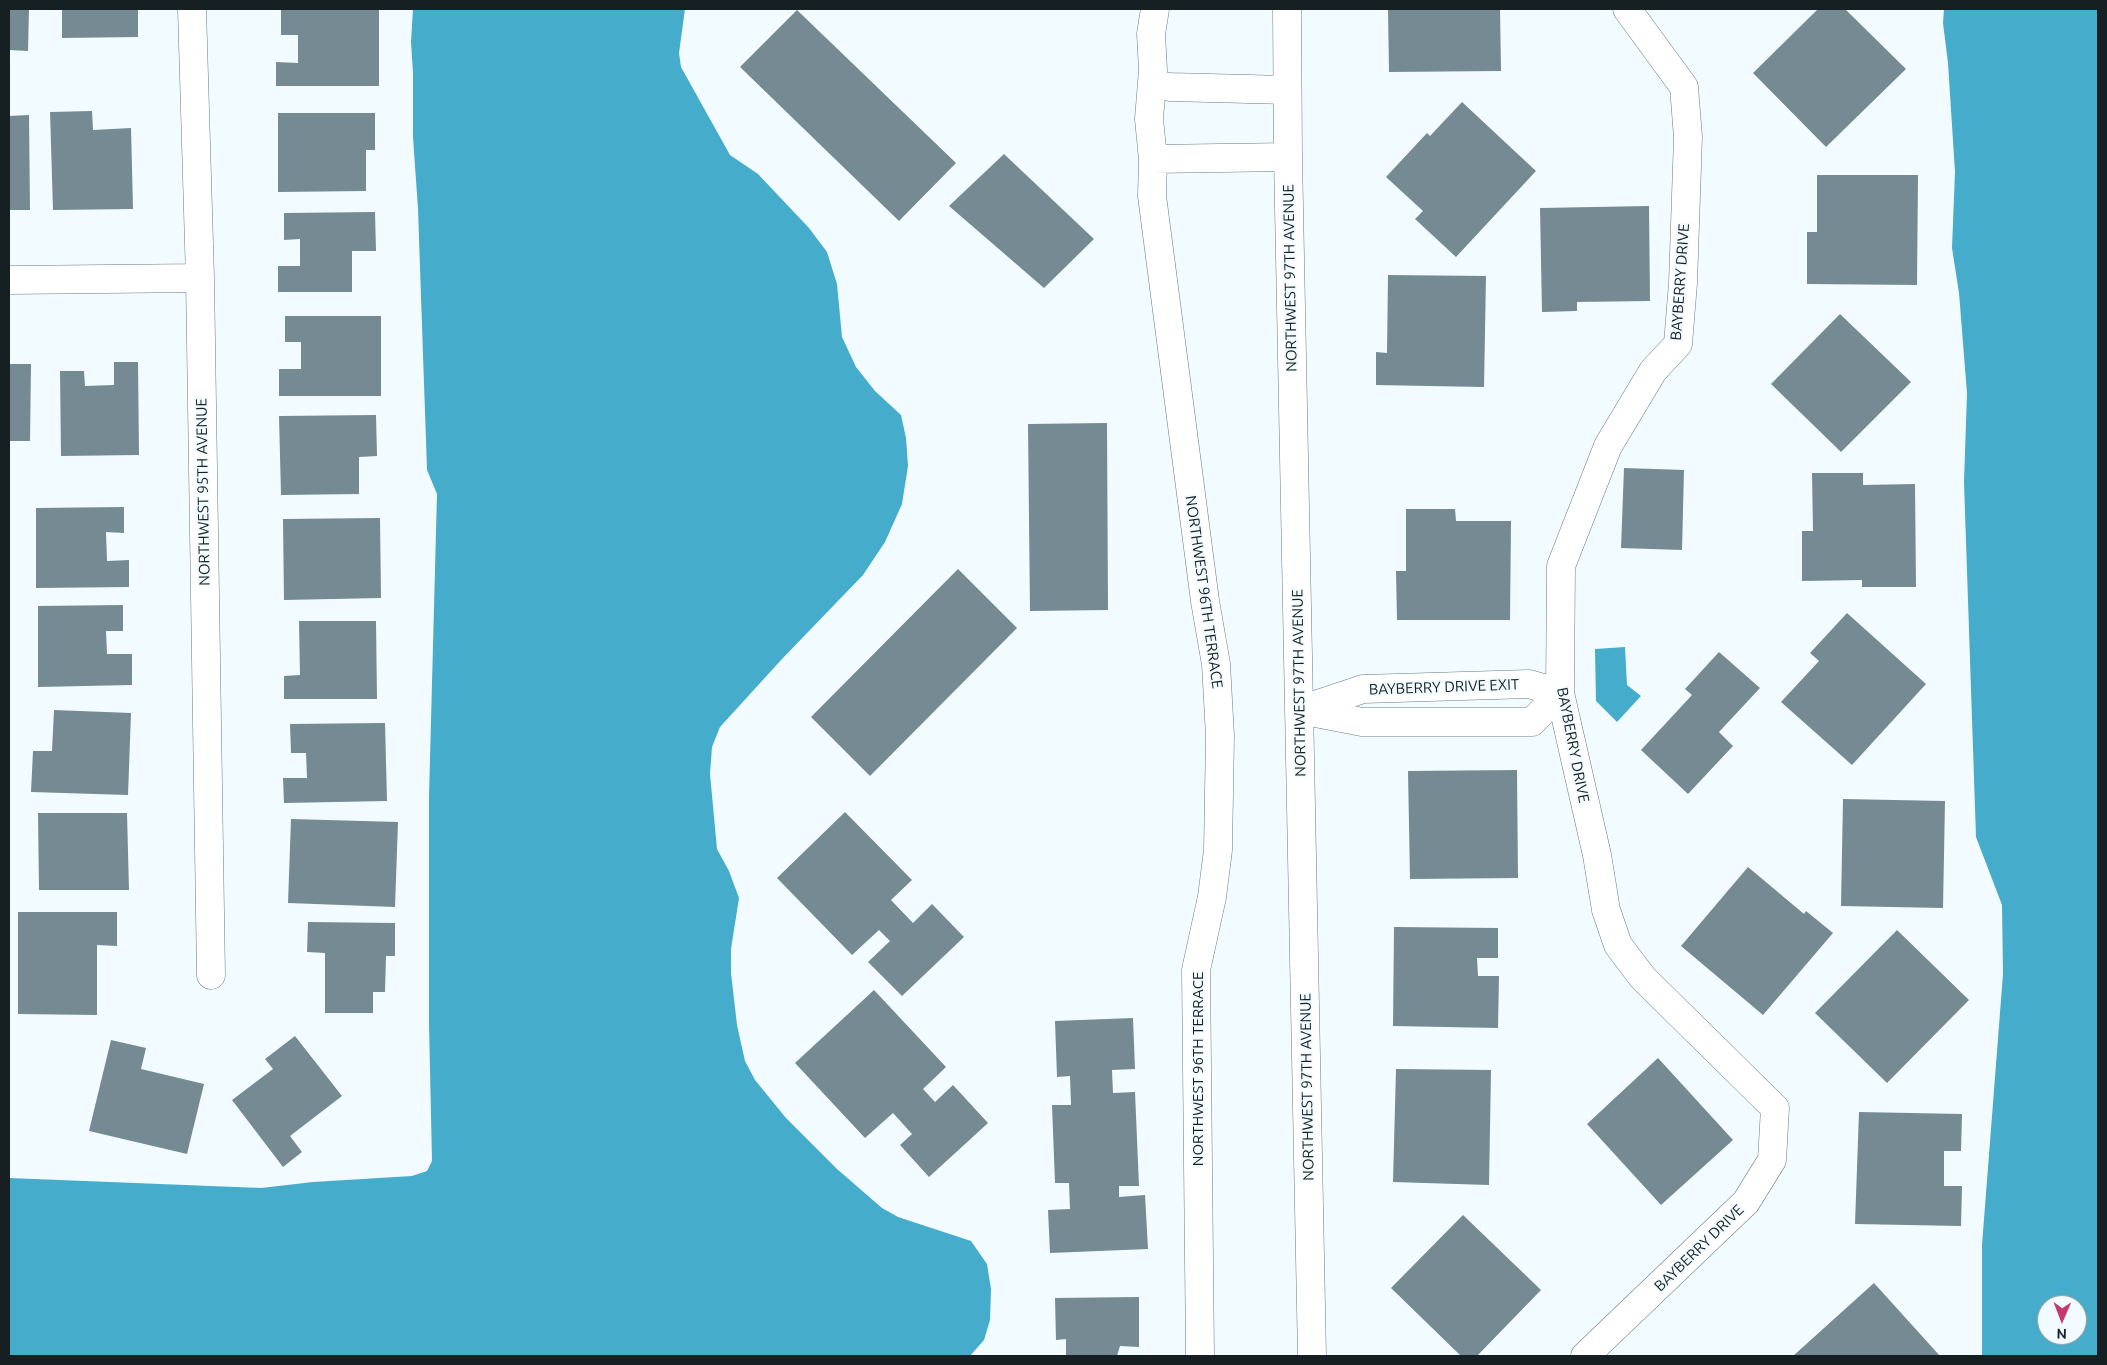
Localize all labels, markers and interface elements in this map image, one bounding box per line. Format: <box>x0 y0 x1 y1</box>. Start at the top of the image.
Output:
street label: NORTHWEST 97TH AVENUE <box>1279 184 1301 372</box>
street label: BAYBERRY DRIVE <box>1667 223 1693 341</box>
street label: NORTHWEST 95TH AVENUE <box>192 398 214 586</box>
street label: NORTHWEST 96TH TERRACE <box>1182 494 1226 690</box>
street label: NORTHWEST 97TH AVENUE <box>1288 589 1310 777</box>
street label: BAYBERRY DRIVE EXIT <box>1368 675 1520 699</box>
street label: BAYBERRY DRIVE <box>1553 686 1593 804</box>
street label: NORTHWEST 96TH TERRACE <box>1189 972 1207 1166</box>
street label: NORTHWEST 97TH AVENUE <box>1296 993 1318 1181</box>
street label: BAYBERRY DRIVE <box>1651 1201 1747 1295</box>
north arrow <box>2037 1295 2087 1345</box>
text: N <box>2056 1326 2067 1342</box>

